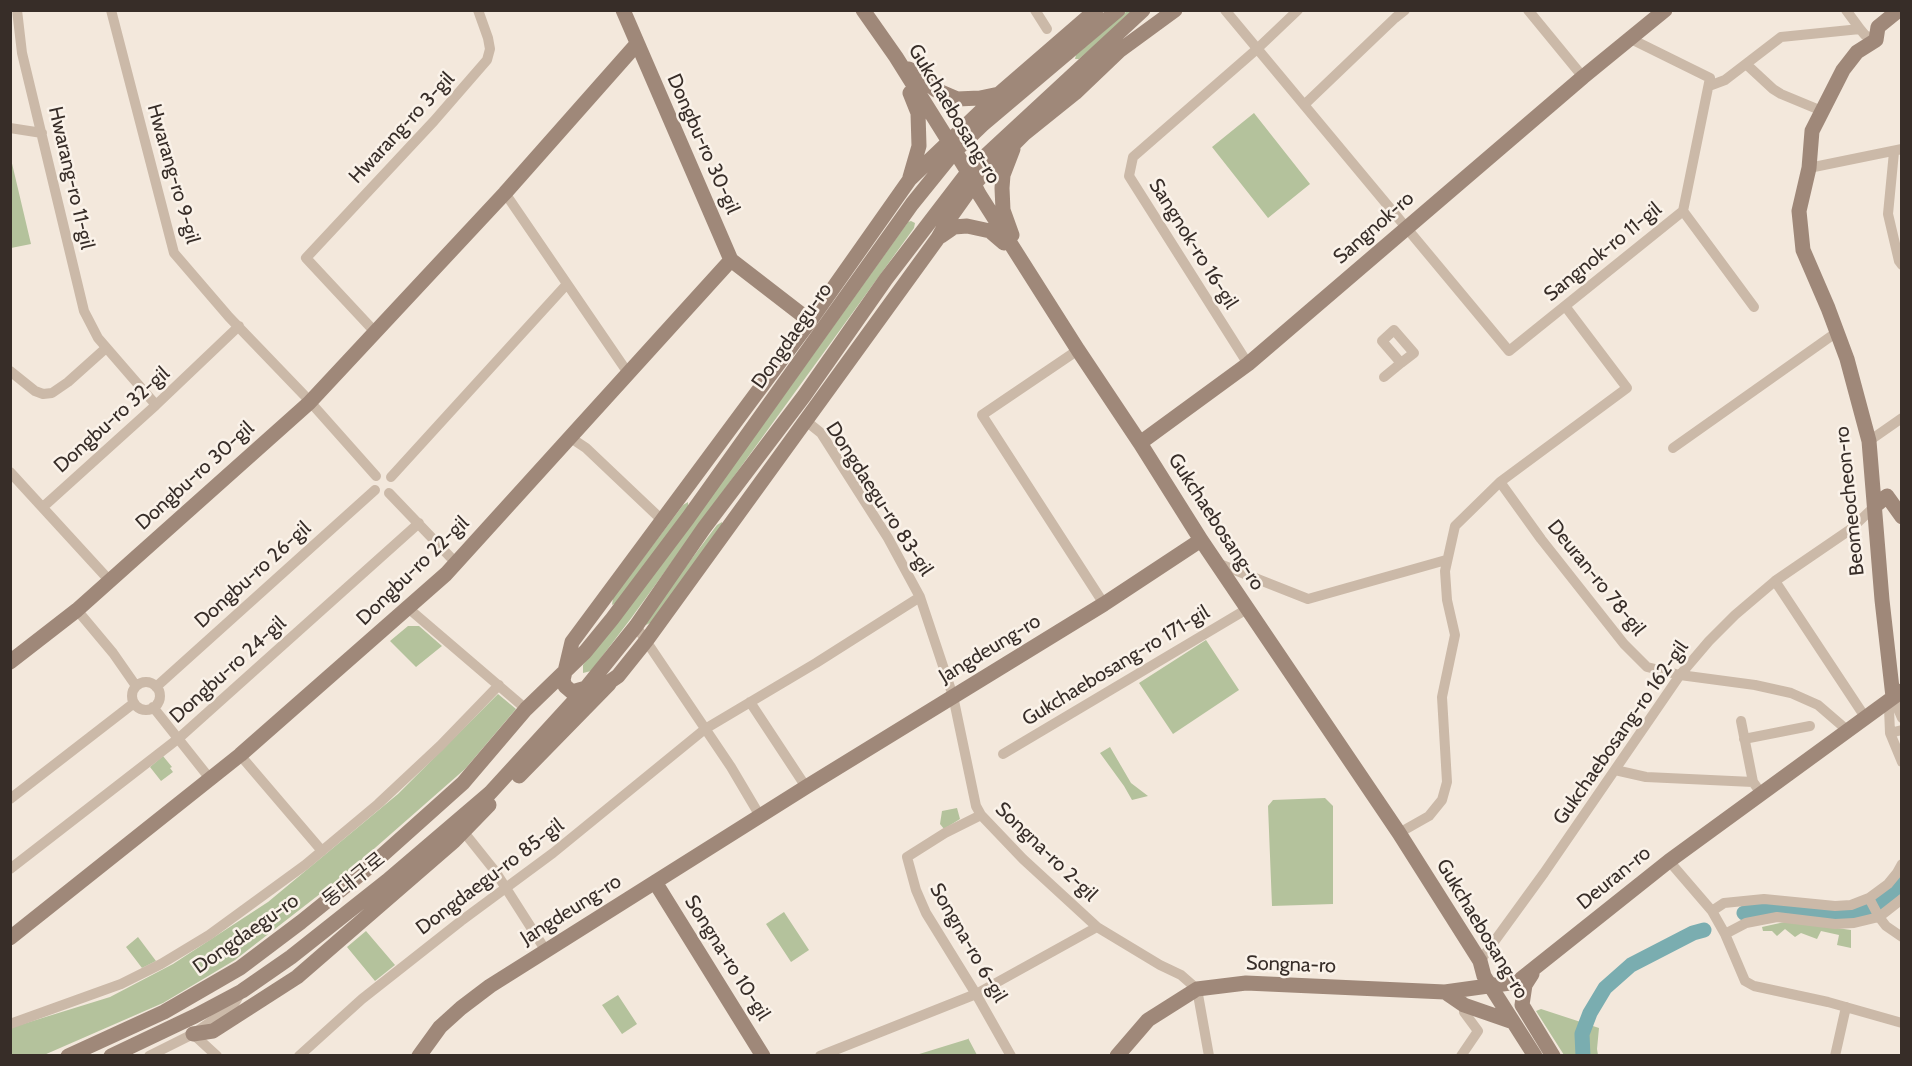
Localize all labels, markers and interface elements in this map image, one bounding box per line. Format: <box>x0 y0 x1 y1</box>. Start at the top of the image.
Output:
street label: Gukchaebosang-ro <box>903 40 1005 188</box>
street label: Hwarang-ro 3-gil <box>344 67 460 189</box>
street label: Dongbu-ro 30-gil <box>661 70 745 218</box>
street label: Hwarang-ro 9-gil <box>142 101 204 247</box>
street label: Hwarang-ro 11-gil <box>43 104 99 252</box>
street label: Sangnok-ro 16-gil <box>1143 174 1243 314</box>
street label: Sangnok-ro <box>1329 187 1419 269</box>
street label: Sangnok-ro 11-gil <box>1539 197 1667 307</box>
street label: Dongdaegu-ro <box>747 279 837 393</box>
street label: Dongbu-ro 32-gil <box>49 362 175 478</box>
street label: Dongbu-ro 30-gil <box>131 417 259 535</box>
street label: Dongdaegu-ro 83-gil <box>820 418 938 580</box>
street label: Beomeocheon-ro <box>1830 425 1870 577</box>
street label: Gukchaebosang-ro <box>1163 449 1269 595</box>
street label: Dongbu-ro 22-gil <box>352 511 474 631</box>
street label: Deuran-ro 78-gil <box>1542 515 1650 641</box>
street label: Dongbu-ro 26-gil <box>190 517 316 633</box>
street label: Gukchaebosang-ro 171-gil <box>1018 601 1214 731</box>
street label: Jangdeung-ro <box>935 609 1045 689</box>
street label: Dongbu-ro 24-gil <box>165 612 291 728</box>
street label: Gukchaebosang-ro 162-gil <box>1548 636 1694 830</box>
street label: Songna-ro 2-gil <box>990 797 1102 907</box>
street label: Dongdaegu-ro 85-gil <box>411 814 569 940</box>
street label: Deuran-ro <box>1572 841 1656 915</box>
street label: 동대구로 <box>318 848 390 912</box>
street label: Gukchaebosang-ro <box>1431 855 1533 1003</box>
street label: Jangdeung-ro <box>516 870 626 950</box>
street label: Songna-ro 6-gil <box>924 879 1012 1007</box>
street label: Dongdaegu-ro <box>189 889 303 979</box>
street label: Songna-ro 10-gil <box>679 891 775 1025</box>
street label: Songna-ro <box>1246 951 1336 979</box>

